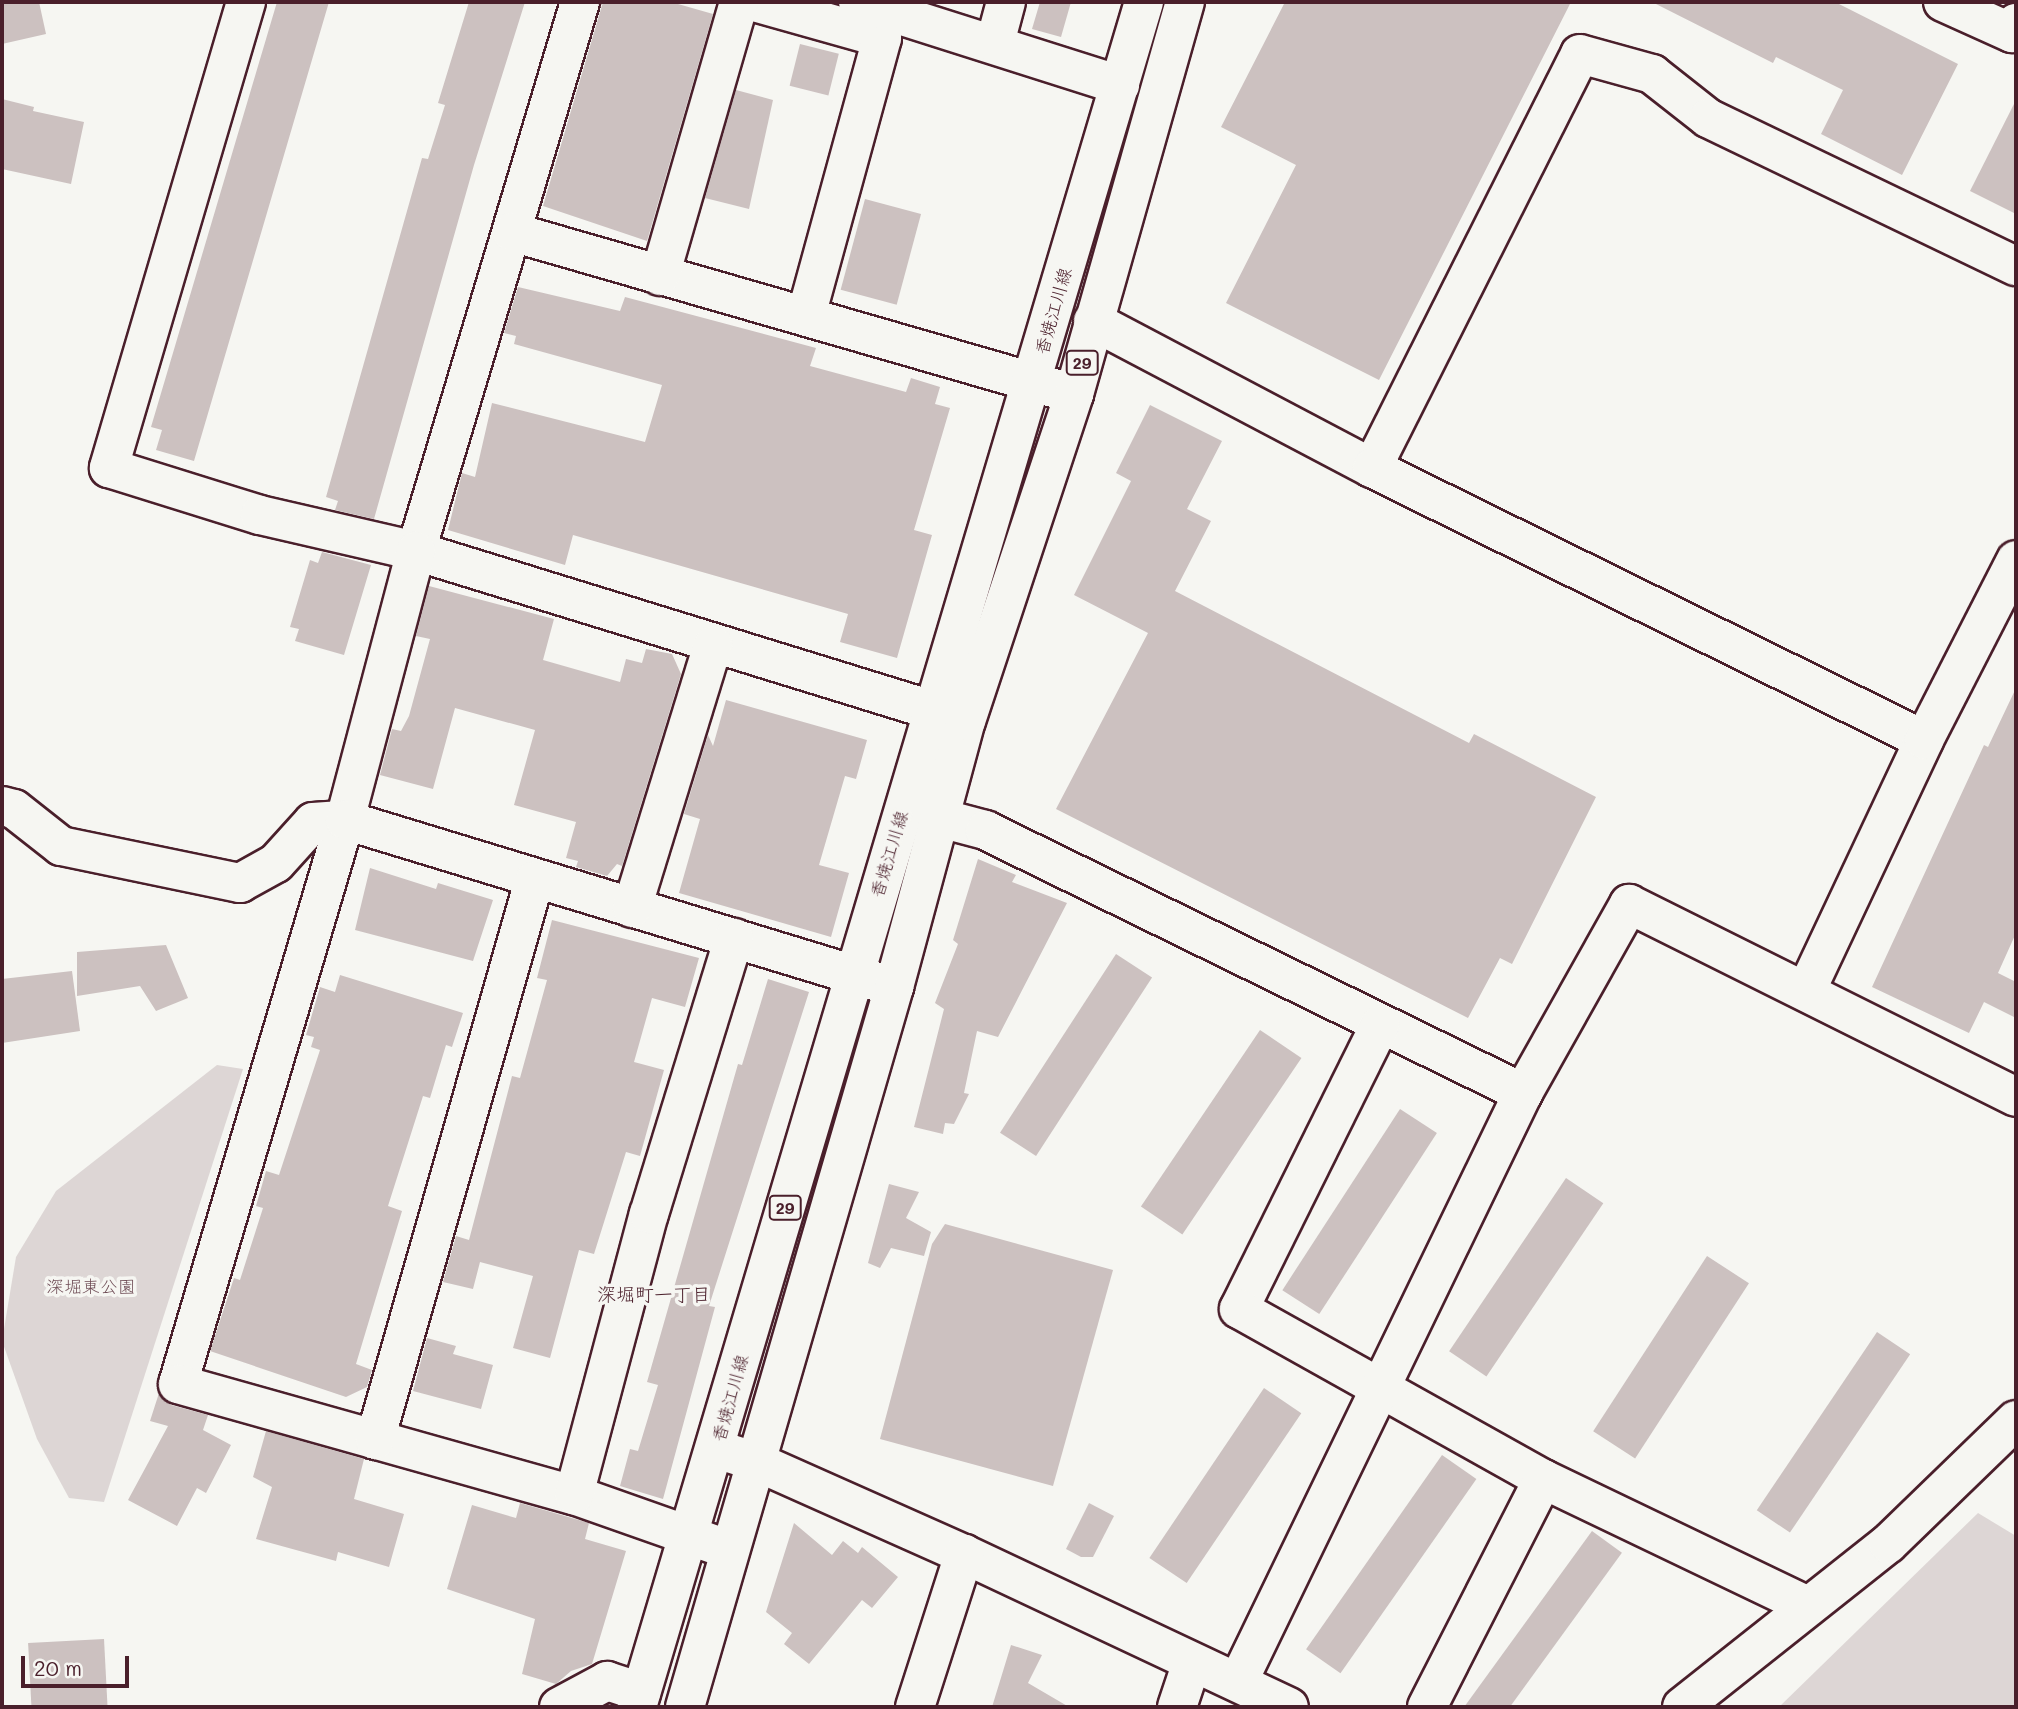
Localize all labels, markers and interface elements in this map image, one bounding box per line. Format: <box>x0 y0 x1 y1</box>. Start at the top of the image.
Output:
street label: 香焼江川線 <box>1030 265 1076 357</box>
road number: 29 <box>1064 350 1100 376</box>
street label: 香焼江川線 <box>866 808 912 900</box>
road number: 29 <box>768 1196 802 1220</box>
park label: 深堀東公園 <box>46 1275 136 1297</box>
district label: 深堀町一丁目 <box>597 1283 711 1305</box>
street label: 香焼江川線 <box>707 1352 753 1444</box>
scale bar <box>24 1642 133 1686</box>
text: 20 m <box>34 1654 82 1681</box>

